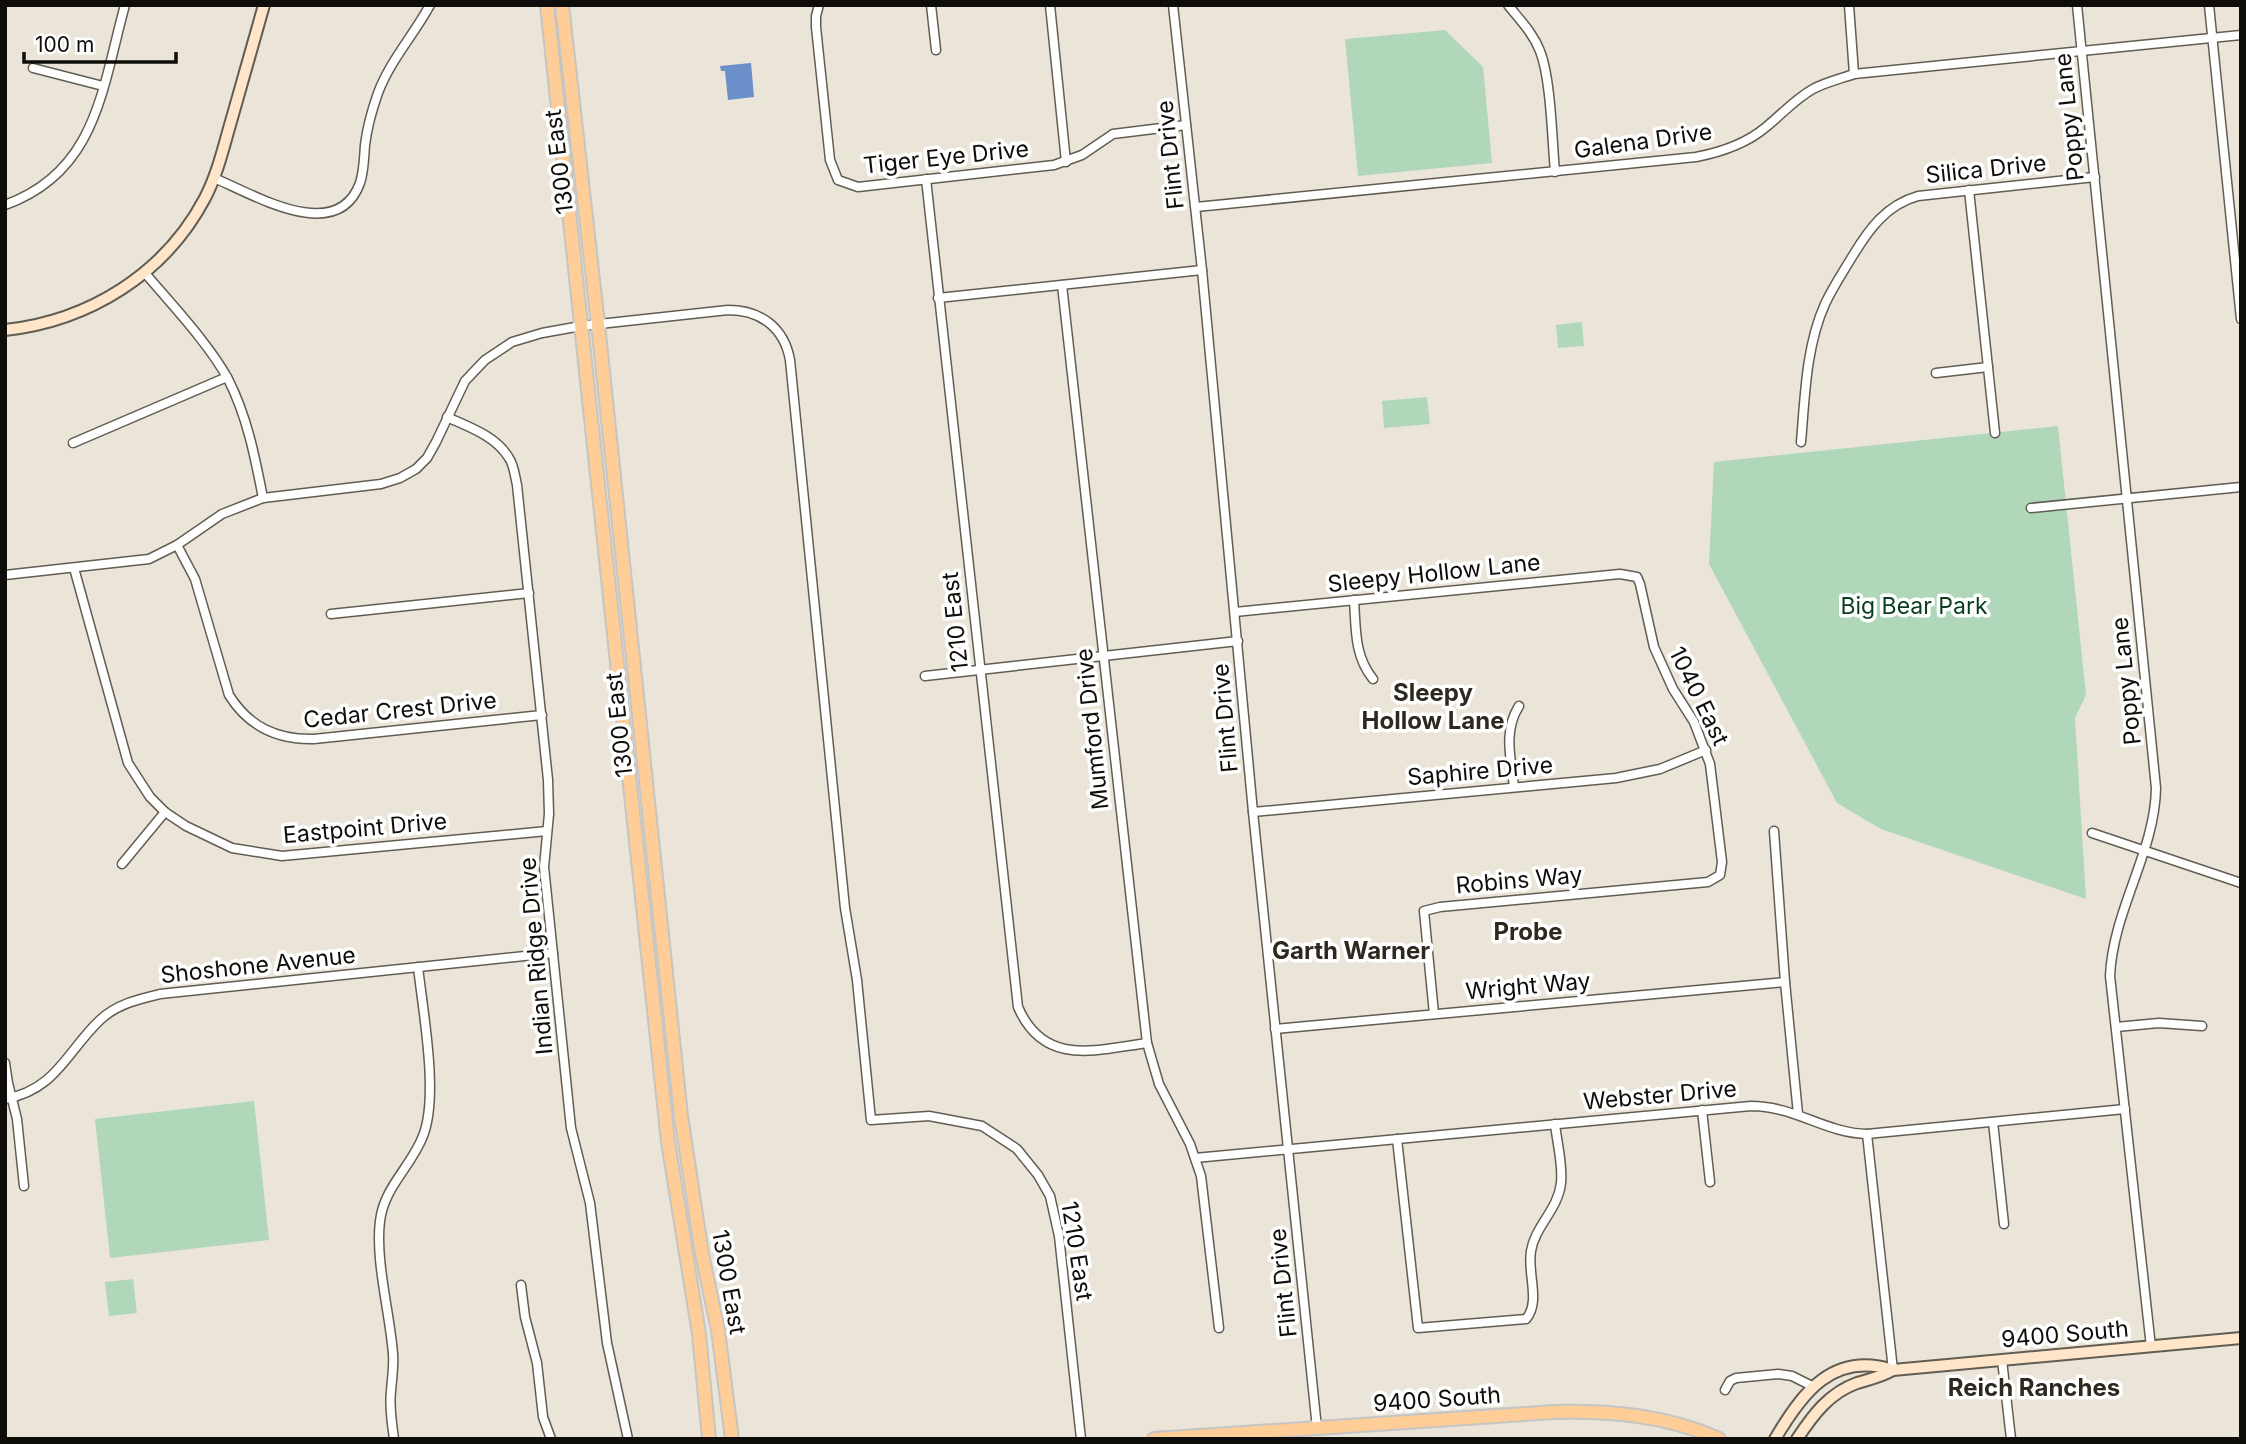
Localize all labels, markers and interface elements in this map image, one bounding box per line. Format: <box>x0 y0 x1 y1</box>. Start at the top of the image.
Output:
scale bar <box>24 21 177 65</box>
text: 100 m <box>35 32 94 57</box>
street label: Poppy Lane <box>2048 52 2090 182</box>
street label: Flint Drive <box>1150 99 1190 211</box>
street label: 1300 East <box>539 107 579 216</box>
street label: Galena Drive <box>1572 117 1714 165</box>
street label: Tiger Eye Drive <box>862 134 1030 180</box>
street label: Silica Drive <box>1924 149 2048 189</box>
street label: Sleepy Hollow Lane <box>1326 548 1542 598</box>
street label: 1210 East <box>936 570 974 673</box>
park label: Big Bear Park <box>1840 592 1988 620</box>
street label: Poppy Lane <box>2105 616 2147 746</box>
street label: 1040 East <box>1663 642 1735 750</box>
street label: Mumford Drive <box>1070 647 1114 811</box>
street label: Flint Drive <box>1206 662 1244 774</box>
street label: 1300 East <box>600 671 638 779</box>
district label: Sleepy Hollow Lane <box>1362 678 1504 735</box>
street label: Cedar Crest Drive <box>302 686 498 734</box>
street label: Saphire Drive <box>1406 751 1554 791</box>
street label: Eastpoint Drive <box>282 807 448 849</box>
street label: Indian Ridge Drive <box>513 856 559 1056</box>
street label: Robins Way <box>1454 861 1584 899</box>
district label: Probe <box>1494 917 1562 946</box>
district label: Garth Warner <box>1272 936 1430 965</box>
street label: Shoshone Avenue <box>159 941 357 989</box>
street label: Wright Way <box>1464 967 1592 1005</box>
street label: Webster Drive <box>1582 1074 1738 1116</box>
street label: 1210 East <box>1055 1199 1099 1303</box>
street label: Flint Drive <box>1263 1227 1303 1339</box>
street label: 1300 East <box>706 1228 752 1337</box>
street label: 9400 South <box>2000 1314 2130 1354</box>
district label: Reich Ranches <box>1948 1373 2120 1402</box>
street label: 9400 South <box>1372 1381 1502 1417</box>

